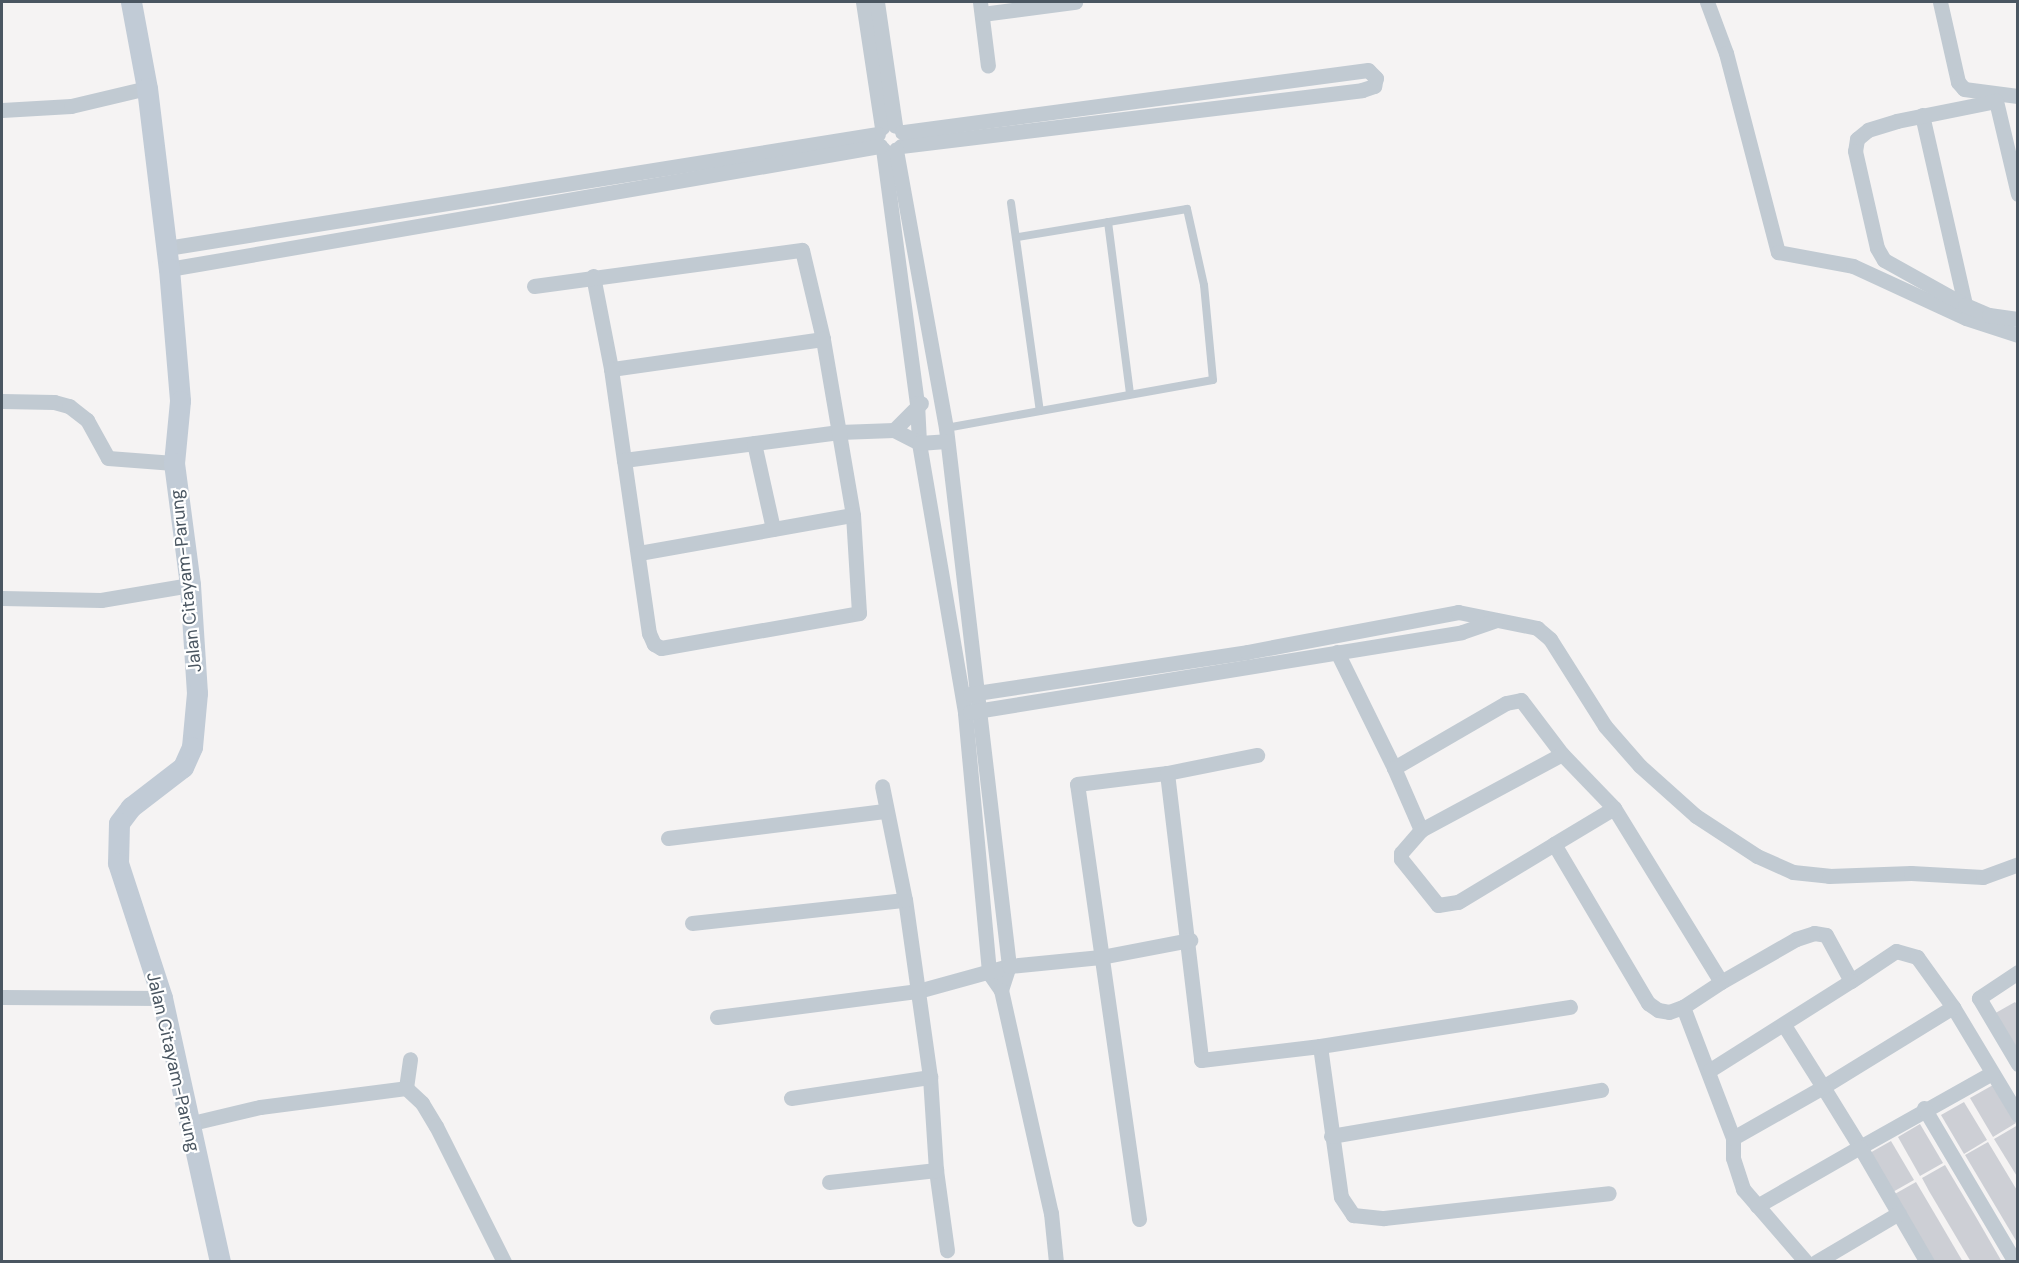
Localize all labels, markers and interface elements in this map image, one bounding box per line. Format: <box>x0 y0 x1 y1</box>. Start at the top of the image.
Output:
street label: Jalan Citayam-Parung <box>166 489 206 673</box>
street label: Jalan Citayam-Parung <box>142 970 204 1154</box>

